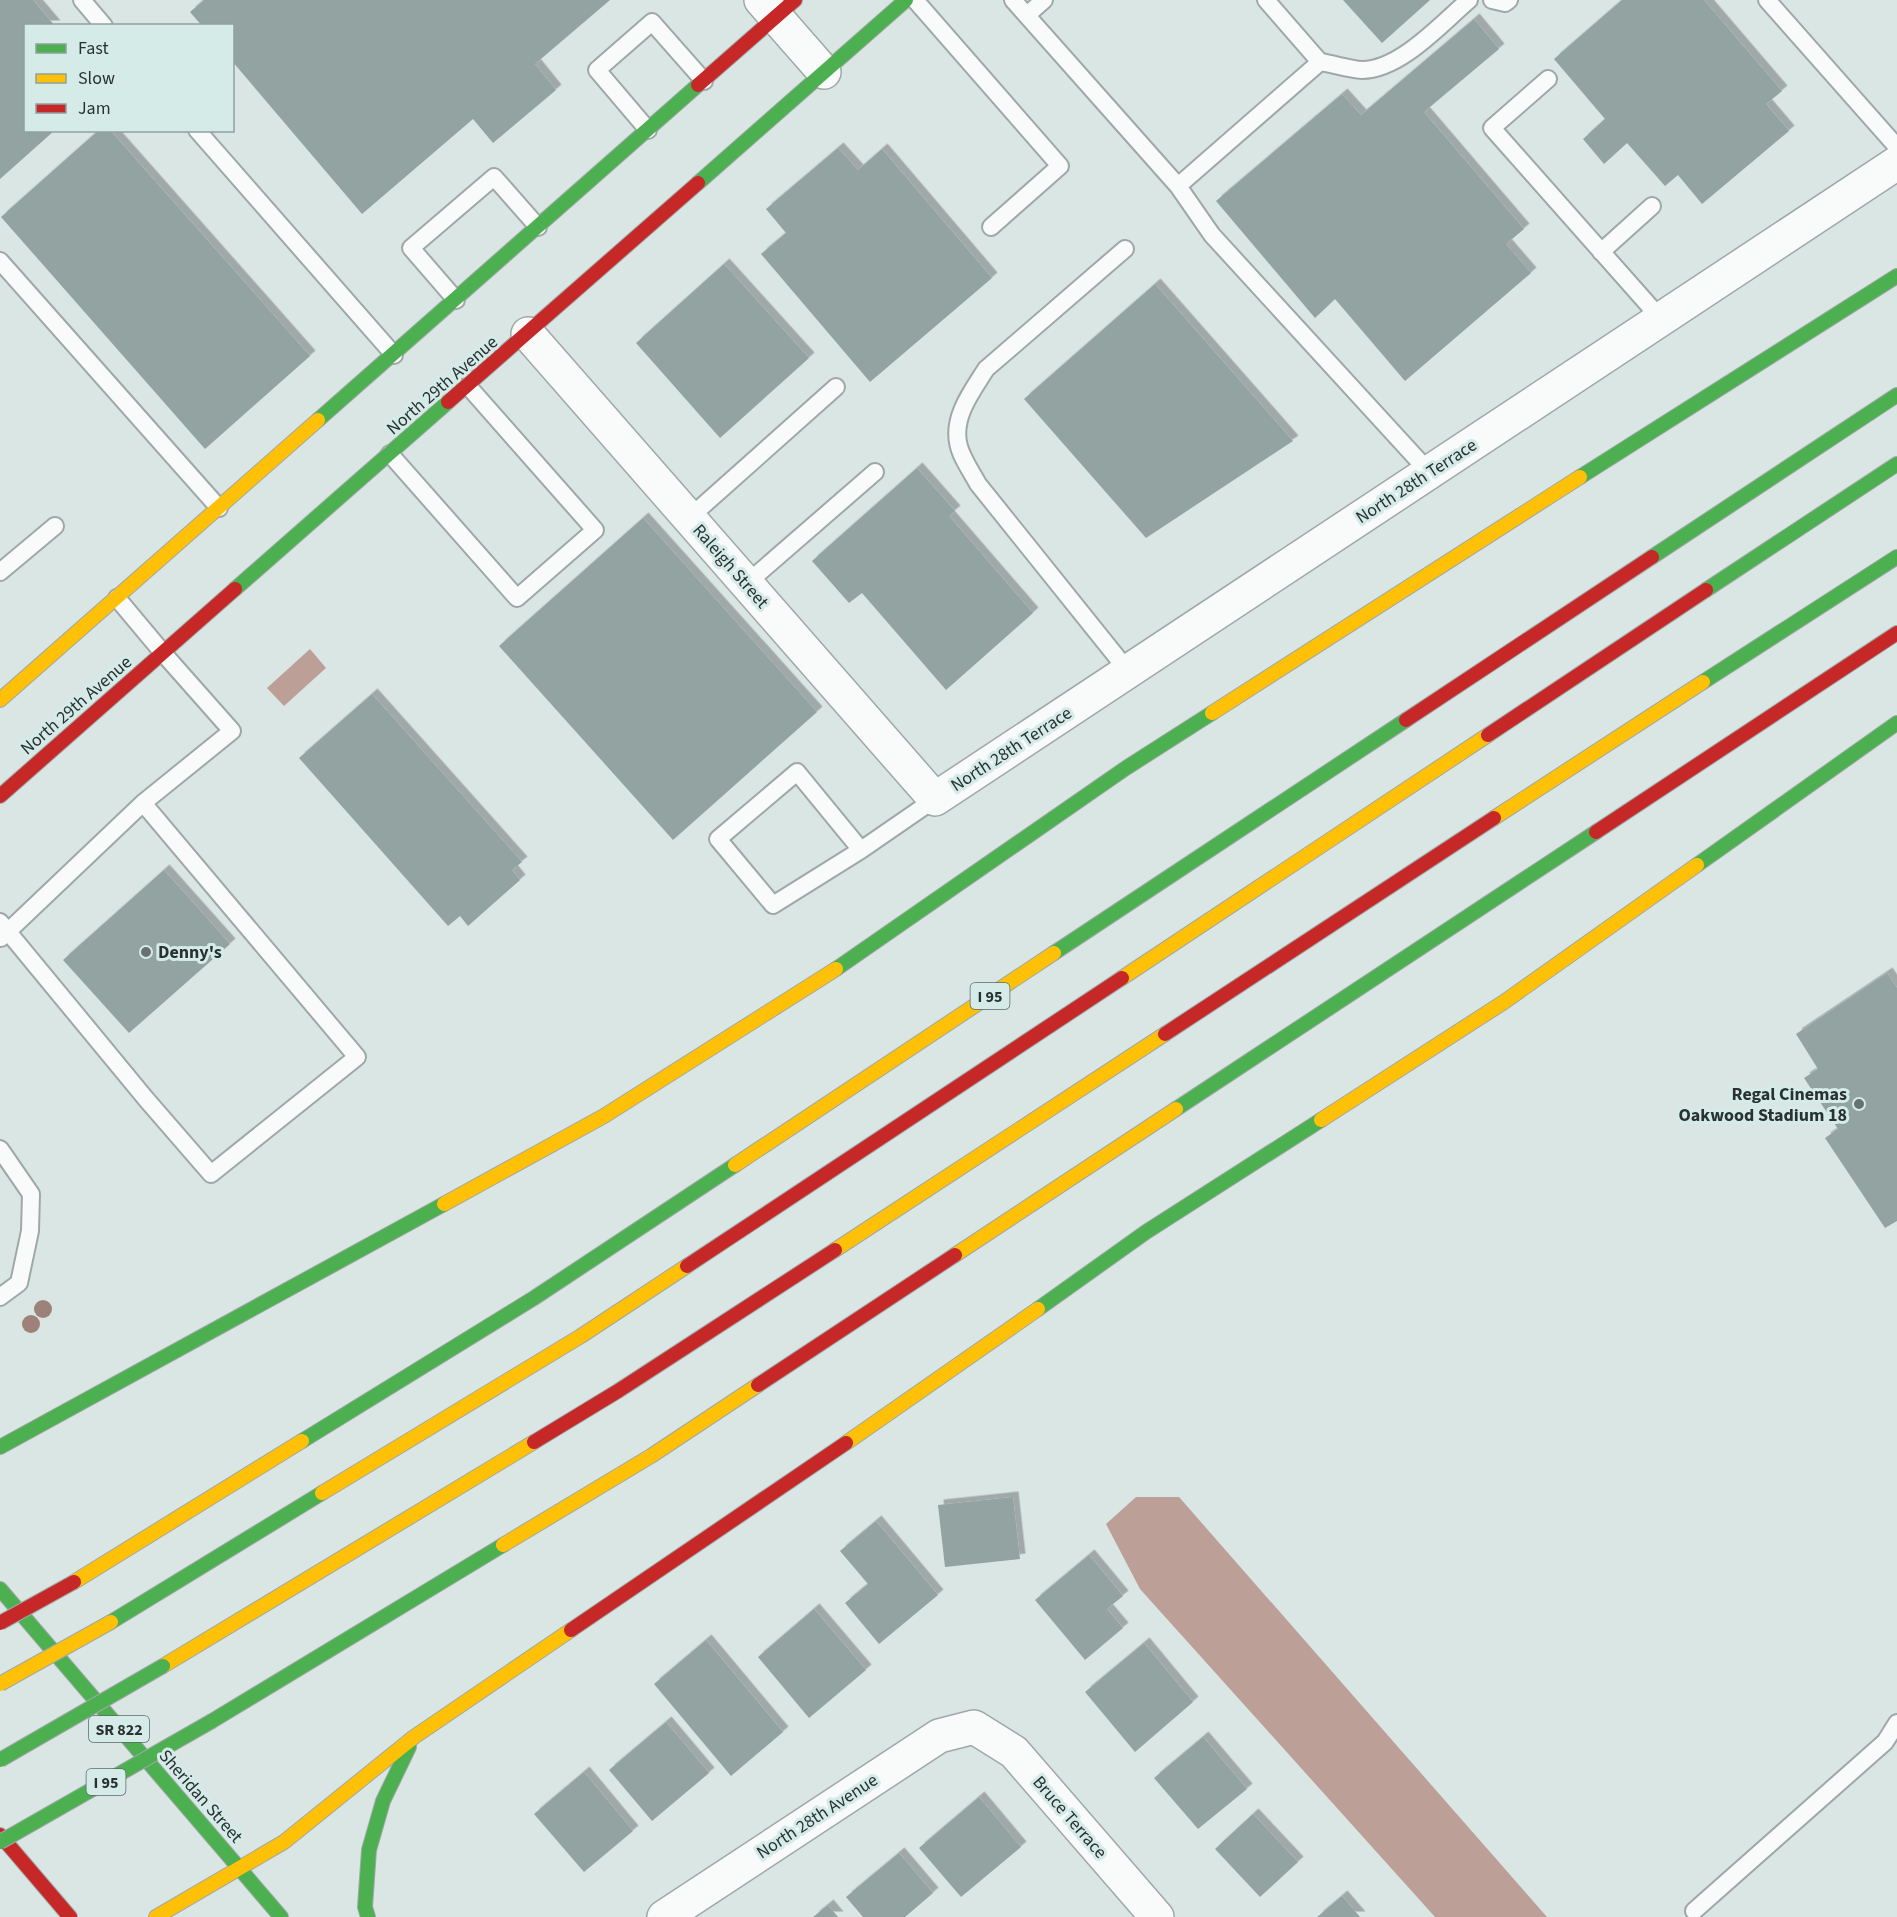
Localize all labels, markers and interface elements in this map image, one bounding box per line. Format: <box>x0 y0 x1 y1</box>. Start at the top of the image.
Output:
legend <box>24 24 234 132</box>
text: Fast <box>78 36 109 61</box>
text: Slow <box>78 66 115 91</box>
text: Jam <box>78 96 111 121</box>
street label: North 29th Avenue <box>381 330 503 441</box>
street label: North 28th Terrace <box>1351 433 1482 530</box>
street label: Raleigh Street <box>687 519 774 614</box>
street label: North 29th Avenue <box>15 650 137 761</box>
street label: North 28th Terrace <box>946 701 1077 798</box>
place label: Denny's <box>158 940 222 965</box>
marker: Denny's <box>139 945 153 959</box>
road number: I 95 <box>970 983 1010 1009</box>
place label: Regal Cinemas Oakwood Stadium 18 <box>1679 1082 1847 1128</box>
marker: Regal Cinemas Oakwood Stadium 18 <box>1852 1097 1866 1111</box>
road number: SR 822 <box>89 1716 149 1742</box>
street label: Sheridan Street <box>153 1744 248 1849</box>
street label: North 28th Avenue <box>752 1768 883 1865</box>
road number: I 95 <box>86 1769 126 1795</box>
street label: Bruce Terrace <box>1027 1771 1113 1864</box>

